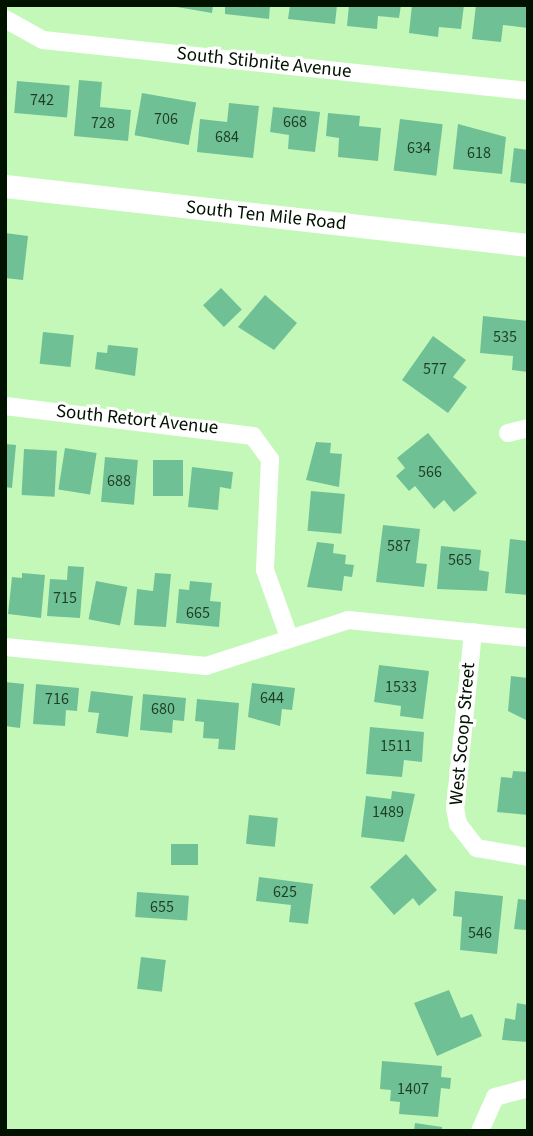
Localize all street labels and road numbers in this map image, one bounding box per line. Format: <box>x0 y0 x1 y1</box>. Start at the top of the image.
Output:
street label: South Stibnite Avenue <box>175 42 353 84</box>
street label: South Ten Mile Road <box>185 196 347 236</box>
street label: South Retort Avenue <box>55 400 219 440</box>
street label: West Scoop Street <box>445 662 481 806</box>

